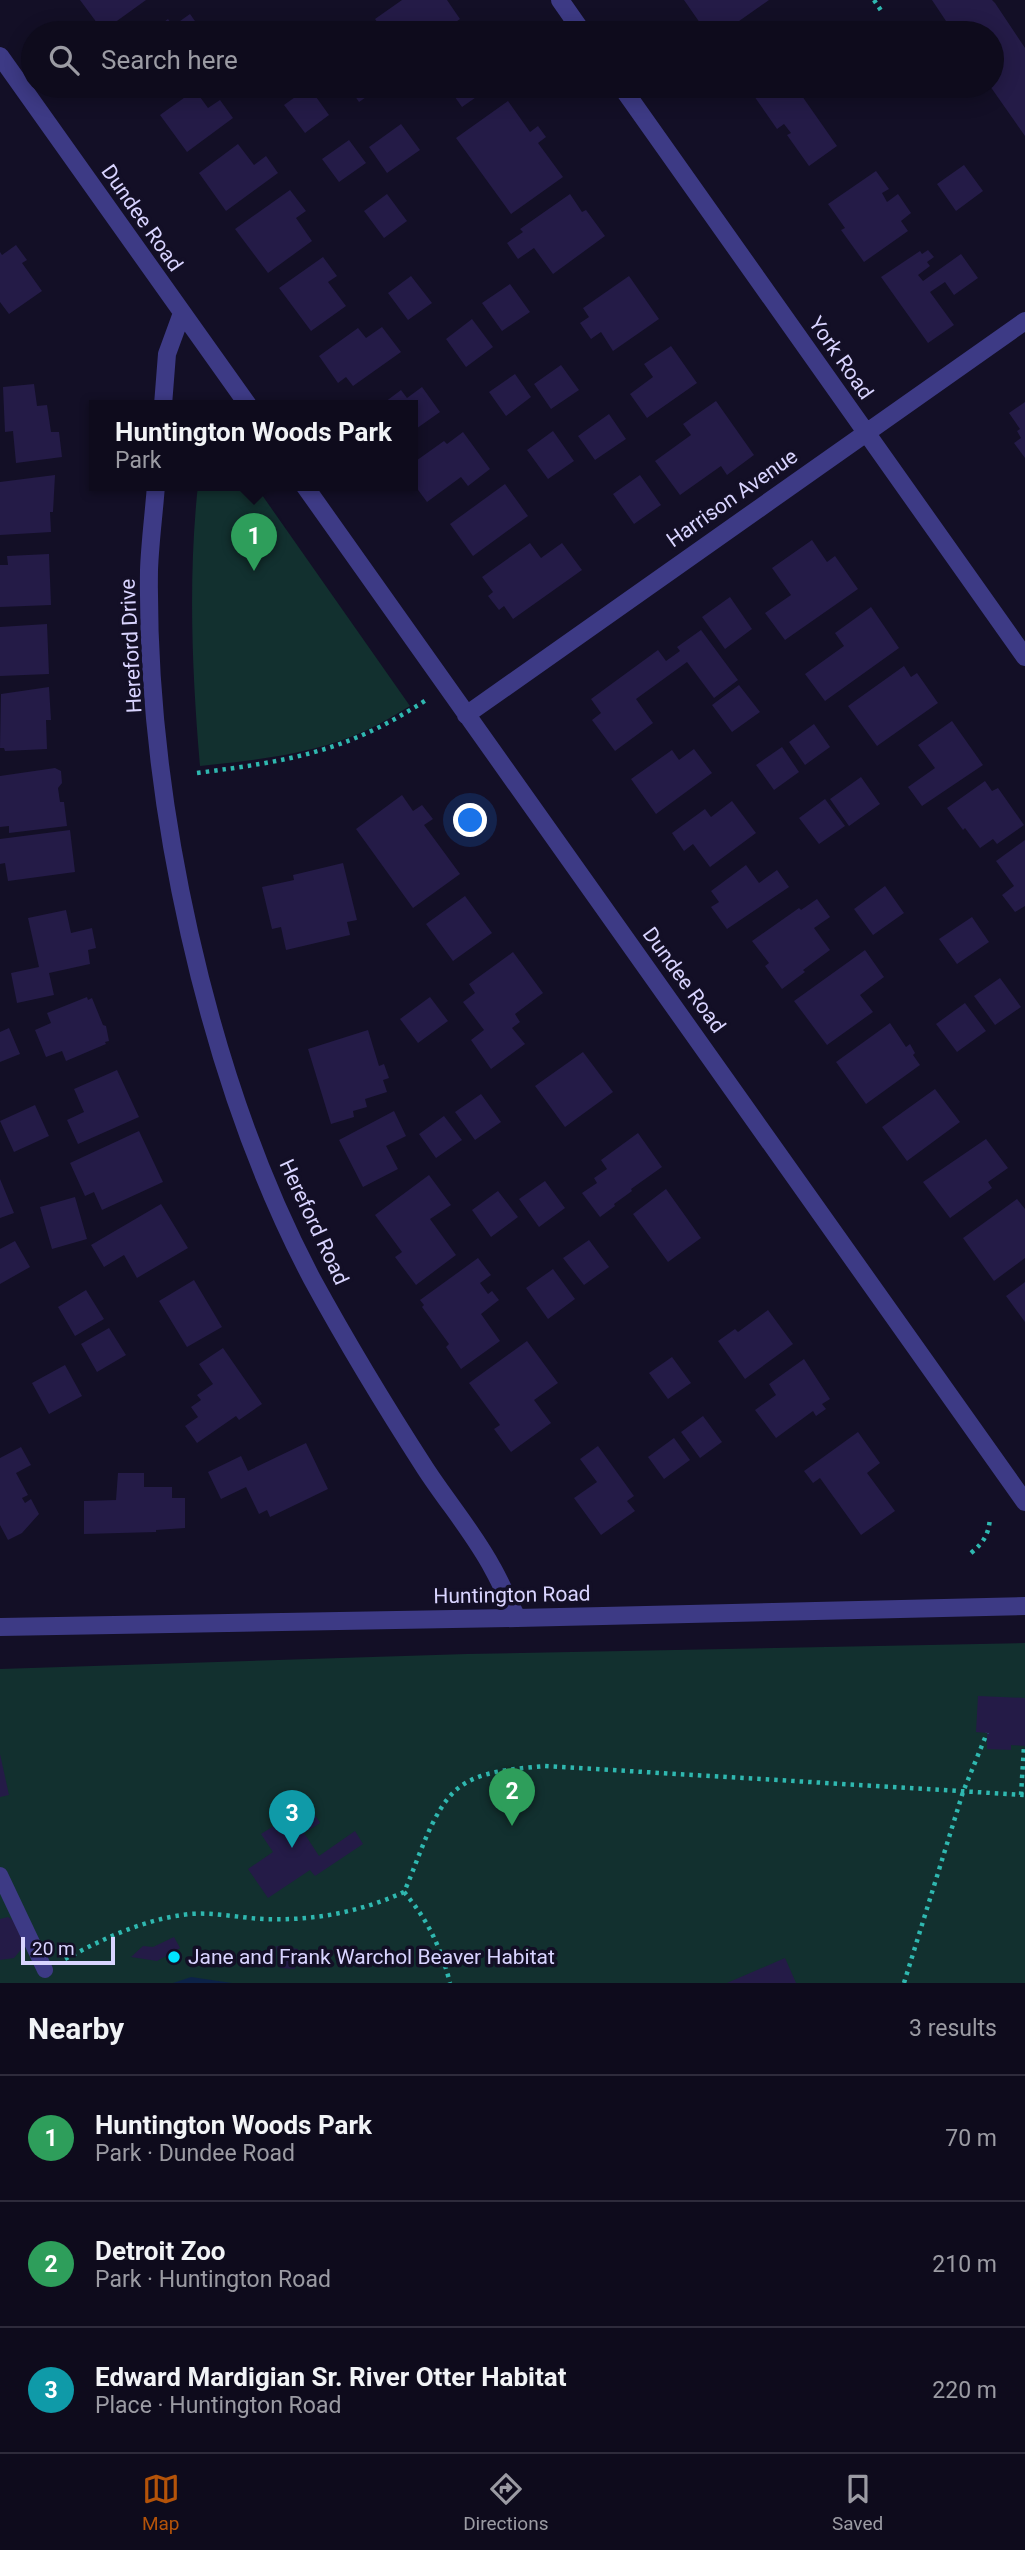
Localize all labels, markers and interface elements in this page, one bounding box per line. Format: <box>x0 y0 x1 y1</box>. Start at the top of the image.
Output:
search box <box>21 21 1004 98</box>
icon: search <box>45 41 83 79</box>
text: Search here <box>101 45 238 75</box>
street label: Dundee Road <box>96 160 188 276</box>
street label: York Road <box>804 312 878 404</box>
popup <box>89 400 418 491</box>
text: Huntington Woods Park <box>115 417 392 447</box>
street label: Harrison Avenue <box>662 444 802 552</box>
text: Park <box>115 447 161 474</box>
pin: 1 <box>231 513 277 571</box>
street label: Hereford Drive <box>115 578 147 714</box>
your location <box>453 803 487 837</box>
street label: Dundee Road <box>638 923 730 1037</box>
street label: Hereford Road <box>274 1155 354 1289</box>
street label: Huntington Road <box>433 1582 591 1608</box>
pin: 2 <box>489 1768 535 1826</box>
pin: 3 <box>269 1790 315 1848</box>
scale bar <box>21 1934 116 1966</box>
text: 20 m <box>32 1937 75 1960</box>
place label: Jane and Frank Warchol Beaver Habitat <box>188 1945 555 1969</box>
marker: Jane and Frank Warchol Beaver Habitat <box>166 1949 182 1965</box>
text: Nearby <box>28 2011 124 2046</box>
text: 3 results <box>909 2015 997 2042</box>
text: Huntington Woods Park <box>95 2110 372 2140</box>
text: 1 <box>44 2125 58 2152</box>
text: 70 m <box>945 2125 997 2152</box>
text: Park · Dundee Road <box>95 2140 295 2167</box>
text: Detroit Zoo <box>95 2236 226 2266</box>
text: 2 <box>44 2251 58 2278</box>
text: 210 m <box>932 2251 997 2278</box>
text: Park · Huntington Road <box>95 2266 331 2293</box>
text: Edward Mardigian Sr. River Otter Habitat <box>95 2362 567 2392</box>
text: 3 <box>44 2377 58 2404</box>
text: 220 m <box>932 2377 997 2404</box>
text: Place · Huntington Road <box>95 2392 341 2419</box>
tab: Map <box>142 2470 180 2535</box>
tab: Directions <box>463 2470 548 2535</box>
tab: Saved <box>832 2470 883 2535</box>

